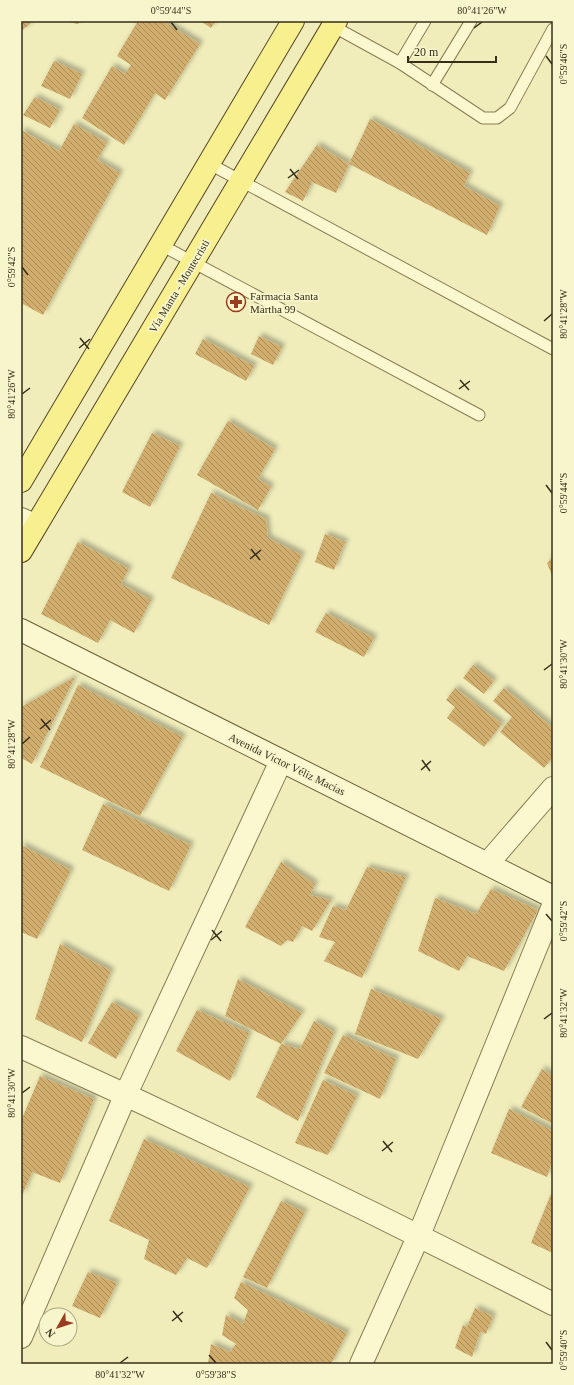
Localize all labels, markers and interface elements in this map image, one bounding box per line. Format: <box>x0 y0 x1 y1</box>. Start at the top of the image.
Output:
text: 0°59'44"S <box>151 5 191 16</box>
text: 80°41'26"W <box>457 5 507 16</box>
scale bar <box>408 38 496 64</box>
text: 0°59'46"S <box>558 44 569 84</box>
text: 20 m <box>414 45 439 59</box>
street label: Vía Manta - Montecristi <box>146 237 212 335</box>
text: 0°59'42"S <box>6 247 17 287</box>
text: 80°41'28"W <box>558 289 569 339</box>
place label: Farmacia Santa Martha 99 <box>250 290 318 315</box>
pharmacy icon: Farmacia Santa Martha 99 <box>225 291 247 313</box>
text: 80°41'26"W <box>6 369 17 419</box>
text: 0°59'44"S <box>558 473 569 513</box>
text: 80°41'30"W <box>558 639 569 689</box>
text: 80°41'28"W <box>6 719 17 769</box>
street label: Avenida Víctor Véliz Macías <box>227 731 347 797</box>
text: 0°59'42"S <box>558 901 569 941</box>
text: 80°41'32"W <box>558 988 569 1038</box>
text: 80°41'30"W <box>6 1068 17 1118</box>
north arrow <box>38 1307 78 1347</box>
text: N <box>43 1326 57 1340</box>
text: 0°59'40"S <box>558 1330 569 1370</box>
text: 80°41'32"W <box>95 1369 145 1380</box>
text: 0°59'38"S <box>196 1369 236 1380</box>

